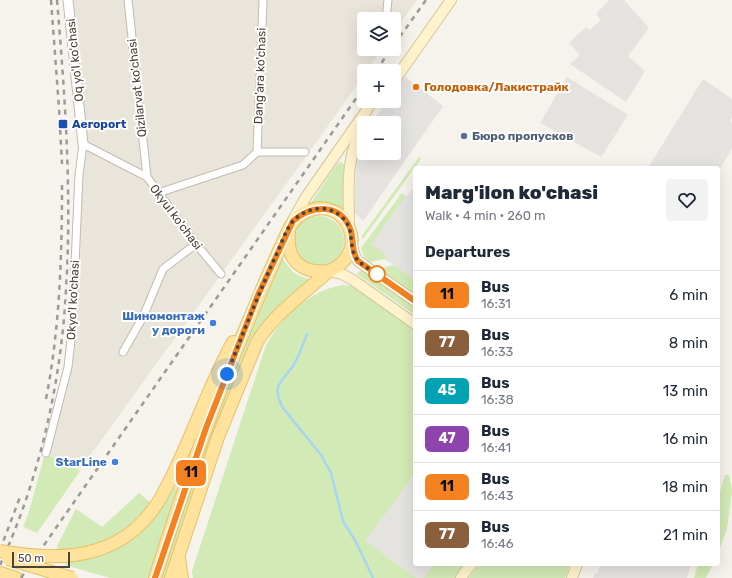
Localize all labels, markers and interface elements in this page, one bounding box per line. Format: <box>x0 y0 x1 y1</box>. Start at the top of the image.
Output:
map controls <box>357 12 401 160</box>
button: layers <box>357 12 401 56</box>
street label: Oq yo'l ko'chasi <box>64 18 86 102</box>
street label: Dang'ara ko'chasi <box>251 27 269 124</box>
street label: Qizilarvat ko'chasi <box>125 38 149 138</box>
button: + <box>357 64 401 108</box>
place label: Голодовка/Лакистрайк <box>424 80 569 94</box>
marker: Голодовка/Лакистрайк <box>411 82 421 92</box>
button: − <box>357 116 401 160</box>
place label: Aeroport <box>72 117 127 131</box>
marker: Aeroport <box>57 118 69 130</box>
place label: Бюро пропусков <box>472 129 573 143</box>
marker: Бюро пропусков <box>459 131 469 141</box>
button: heart <box>666 179 708 221</box>
text: Marg'ilon ko'chasi <box>425 181 598 204</box>
street label: Okyul ko'chasi <box>147 182 205 253</box>
text: Walk · 4 min · 260 m <box>425 208 546 223</box>
text: Departures <box>425 243 510 261</box>
street label: Okyo'l ko'chasi <box>64 260 82 340</box>
unlabelled marker <box>368 265 386 283</box>
text: Bus <box>481 278 509 296</box>
text: 11 <box>440 286 454 303</box>
text: 6 min <box>669 286 708 304</box>
text: 16:31 <box>481 296 511 311</box>
place label: Шиномонтаж у дороги <box>122 309 205 337</box>
marker: Шиномонтаж у дороги <box>208 318 218 328</box>
text: Bus <box>481 326 509 344</box>
text: 77 <box>439 334 455 351</box>
text: 8 min <box>669 334 708 352</box>
text: 16:33 <box>481 344 513 359</box>
your location <box>217 364 237 384</box>
text: Bus <box>481 374 509 392</box>
text: 45 <box>438 382 456 399</box>
text: 13 min <box>663 382 708 400</box>
text: 16:38 <box>481 392 514 407</box>
text: Bus <box>481 422 509 440</box>
text: 47 <box>438 430 456 447</box>
text: 16 min <box>663 430 708 448</box>
text: 16:41 <box>481 440 511 455</box>
place label: StarLine <box>55 455 107 469</box>
marker: StarLine <box>110 457 120 467</box>
line badge: 11 <box>173 460 209 486</box>
text: 11 <box>184 464 198 481</box>
text: Bus <box>481 470 509 488</box>
text: 11 <box>440 478 454 495</box>
text: 18 min <box>662 478 708 496</box>
text: 16:43 <box>481 488 514 503</box>
text: Bus <box>481 518 509 536</box>
text: 77 <box>439 526 455 543</box>
text: 21 min <box>663 526 708 544</box>
text: 16:46 <box>481 536 514 551</box>
scale bar <box>12 550 70 569</box>
text: 50 m <box>18 552 44 565</box>

